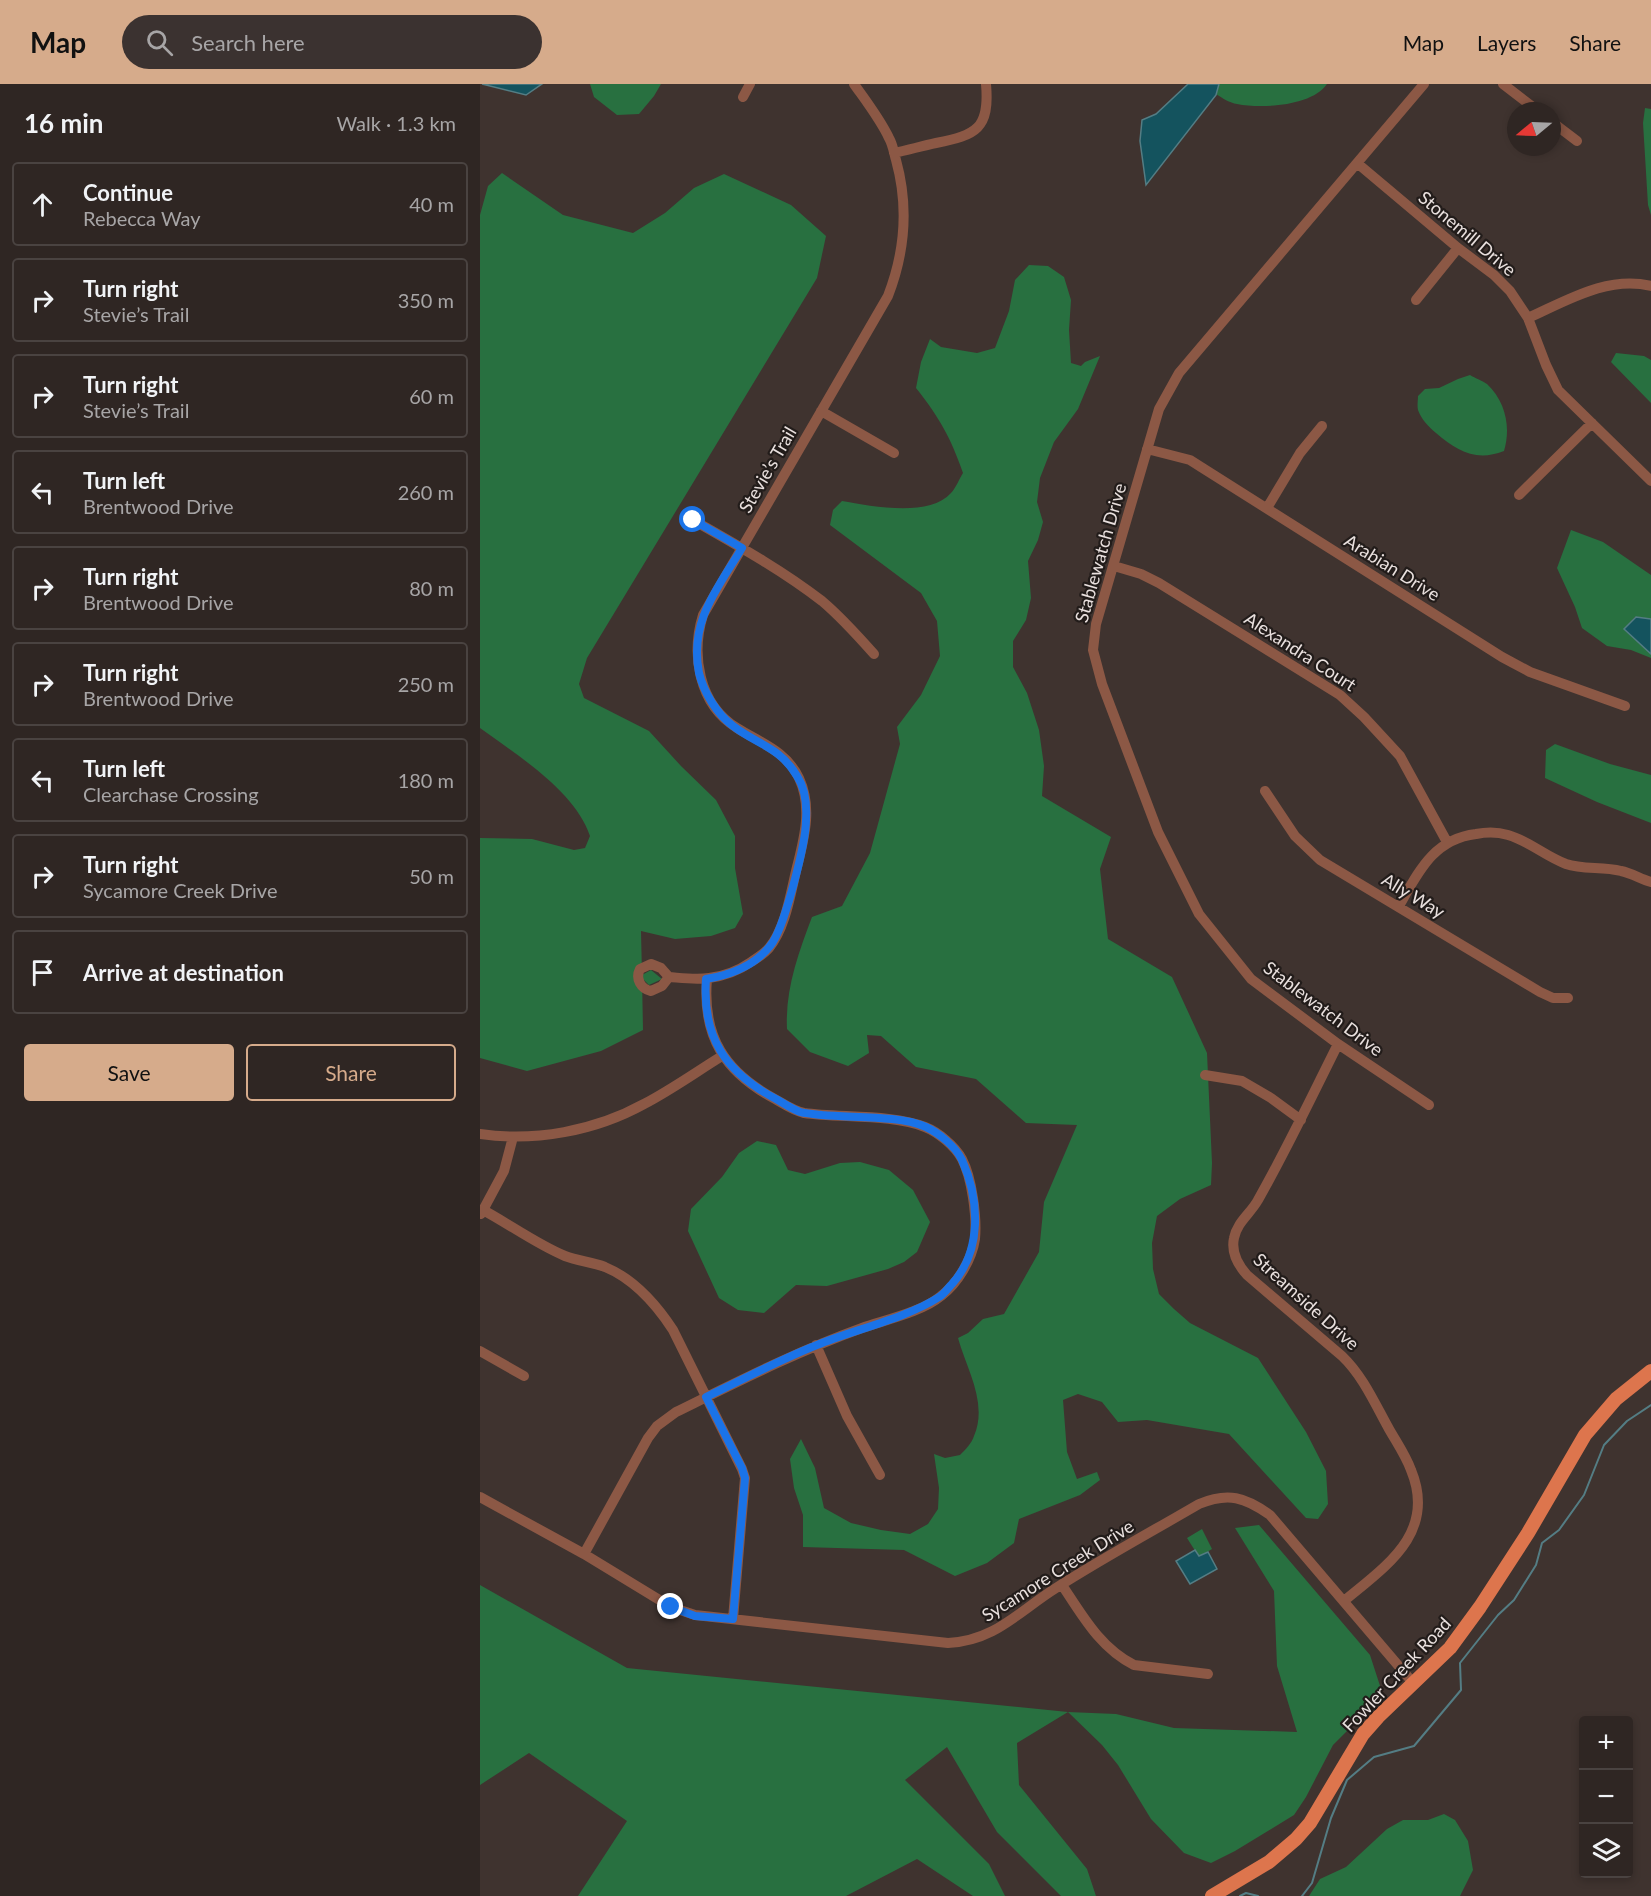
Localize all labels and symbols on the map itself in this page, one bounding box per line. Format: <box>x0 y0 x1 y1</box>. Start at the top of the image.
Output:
north arrow <box>1507 102 1561 156</box>
street label: Stonemill Drive <box>1414 186 1521 280</box>
street label: Stevie’s Trail <box>734 423 801 516</box>
street label: Stablewatch Drive <box>1070 481 1130 625</box>
route start <box>679 506 705 532</box>
street label: Arabian Drive <box>1341 529 1444 605</box>
street label: Alexandra Court <box>1241 607 1361 696</box>
street label: Ally Way <box>1378 868 1450 923</box>
street label: Stablewatch Drive <box>1260 956 1388 1060</box>
street label: Streamside Drive <box>1249 1248 1364 1354</box>
street label: Sycamore Creek Drive <box>977 1514 1138 1626</box>
route end <box>657 1593 683 1619</box>
street label: Fowler Creek Road <box>1337 1612 1455 1736</box>

